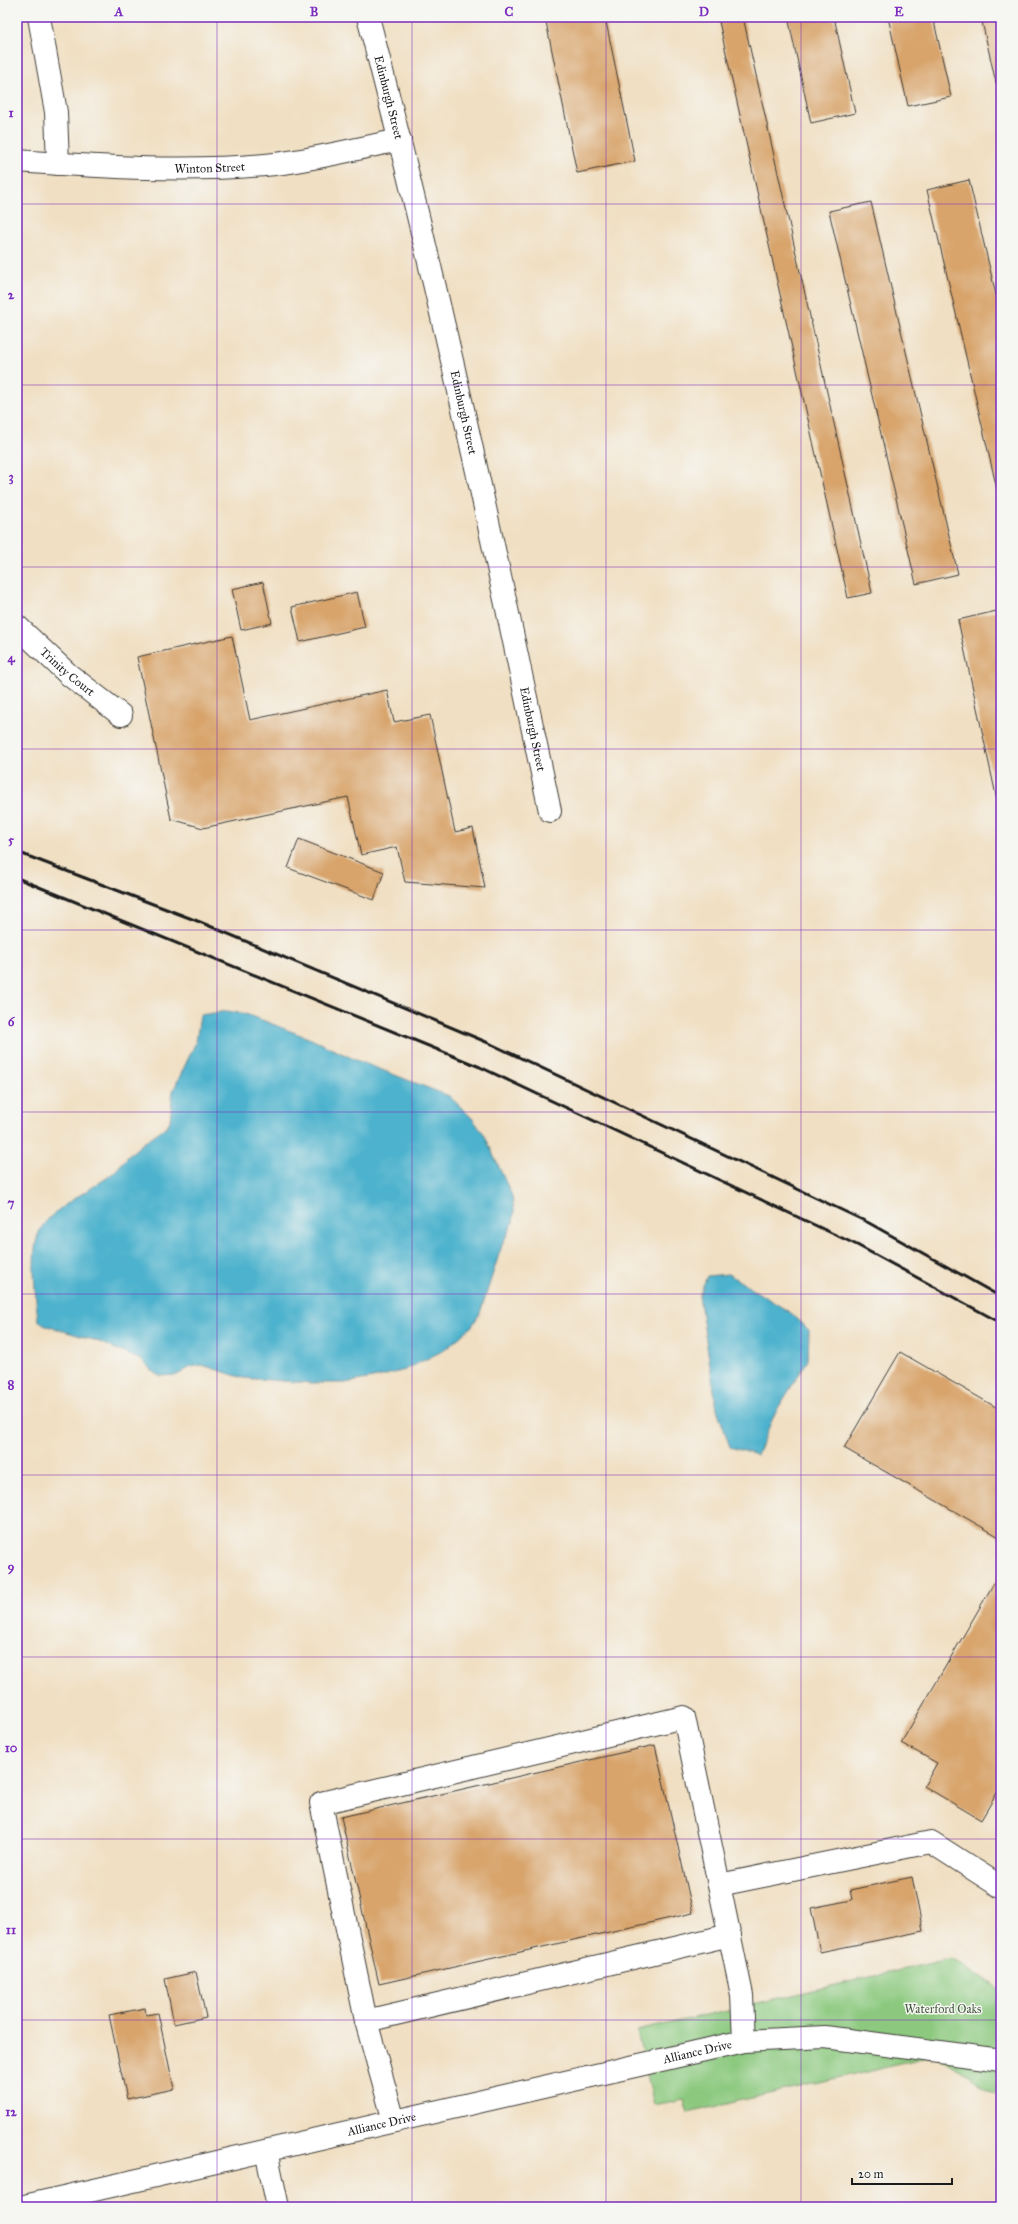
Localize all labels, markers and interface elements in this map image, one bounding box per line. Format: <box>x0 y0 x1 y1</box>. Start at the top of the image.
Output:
text: A <box>114 4 124 20</box>
text: B <box>310 4 319 20</box>
text: C <box>505 4 514 20</box>
text: D <box>699 4 709 20</box>
text: E <box>894 4 904 20</box>
street label: Edinburgh Street <box>371 54 406 141</box>
text: 1 <box>8 105 14 121</box>
street label: Winton Street <box>175 160 246 176</box>
text: 2 <box>8 287 15 303</box>
street label: Edinburgh Street <box>447 369 480 457</box>
text: 3 <box>8 469 14 485</box>
street label: Trinity Court <box>37 644 98 699</box>
text: 4 <box>7 650 15 666</box>
street label: Edinburgh Street <box>517 686 549 773</box>
text: 5 <box>8 832 15 848</box>
text: 6 <box>8 1014 16 1030</box>
text: 7 <box>8 1195 15 1211</box>
text: 8 <box>8 1377 15 1393</box>
text: 9 <box>8 1559 15 1575</box>
text: 10 <box>5 1740 18 1756</box>
text: 11 <box>6 1922 16 1938</box>
park label: Waterford Oaks <box>905 2002 981 2016</box>
street label: Alliance Drive <box>661 2037 733 2067</box>
text: 12 <box>5 2104 17 2120</box>
street label: Alliance Drive <box>345 2109 417 2139</box>
scale bar <box>852 2160 952 2186</box>
text: 20 m <box>858 2167 884 2181</box>

